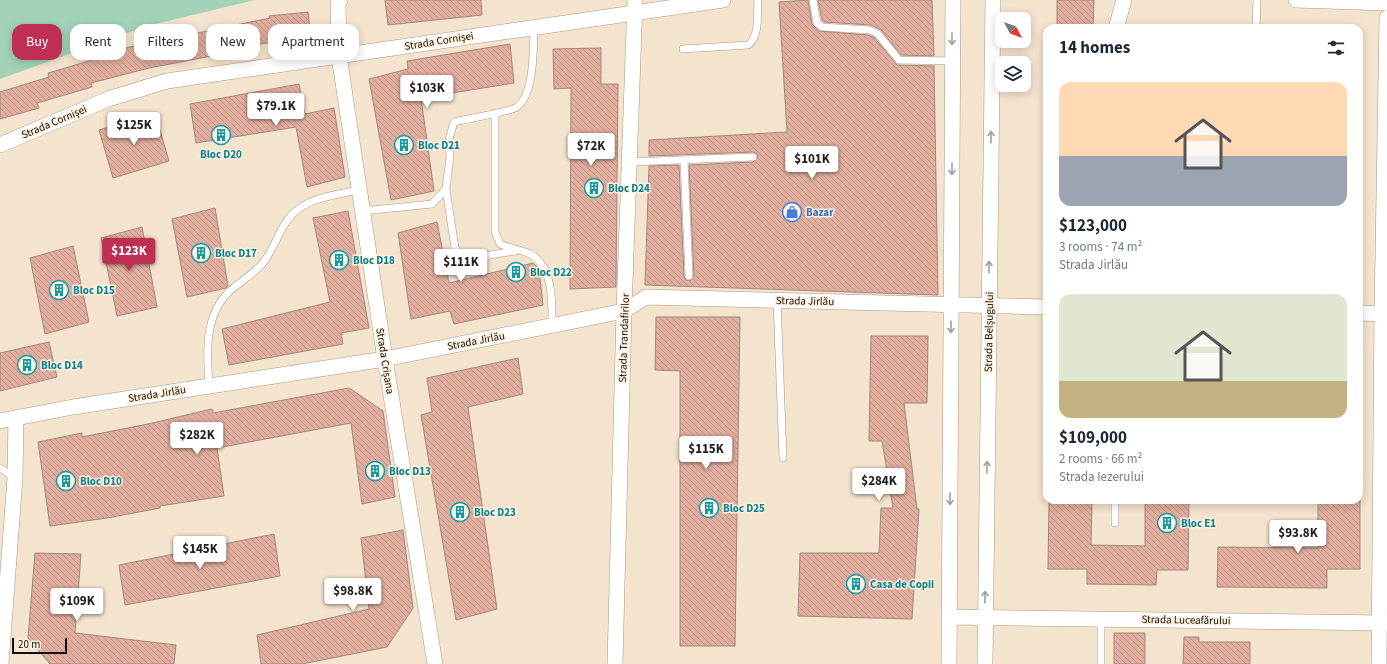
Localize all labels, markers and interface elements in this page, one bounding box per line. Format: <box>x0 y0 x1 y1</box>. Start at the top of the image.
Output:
north arrow <box>995 12 1031 48</box>
map controls <box>995 12 1031 92</box>
chip: Buy <box>12 24 62 60</box>
chip: Rent <box>70 24 126 60</box>
chip: Filters <box>134 24 198 60</box>
chip: New <box>206 24 260 60</box>
chip: Apartment <box>268 24 359 60</box>
street label: Strada Cornișei <box>403 28 475 54</box>
one-way arrow <box>948 32 956 45</box>
text: 14 homes <box>1059 36 1130 60</box>
icon: filters <box>1325 37 1347 59</box>
button: layers <box>995 56 1031 92</box>
pin: $103K <box>399 75 455 109</box>
text: $103K <box>409 79 445 97</box>
pin: $79.1K <box>243 93 309 127</box>
text: $79.1K <box>256 97 296 115</box>
street label: Strada Cornișei <box>19 101 89 143</box>
icon: home <box>1167 108 1239 180</box>
pin: $125K <box>106 112 162 146</box>
text: $125K <box>116 116 152 134</box>
building icon: Bloc D20 <box>210 124 232 146</box>
one-way arrow <box>987 131 995 144</box>
pin: $72K <box>567 133 615 167</box>
building icon: Bloc D21 <box>393 134 415 156</box>
text: $72K <box>577 137 605 155</box>
place label: Bloc D21 <box>418 138 460 153</box>
pin: $101K <box>784 146 840 180</box>
place label: Bloc D20 <box>200 147 242 162</box>
text: $101K <box>794 150 830 168</box>
one-way arrow <box>948 162 956 175</box>
building icon: Bloc D24 <box>583 177 605 199</box>
place label: Bloc D24 <box>608 181 650 196</box>
shop icon: Bazar <box>781 201 803 223</box>
place label: Bazar <box>806 205 834 220</box>
text: $123,000 <box>1059 214 1127 238</box>
pin: $123K <box>101 238 157 272</box>
text: 3 rooms · 74 m² <box>1059 238 1142 256</box>
text: $123K <box>111 242 147 260</box>
building icon: Bloc D17 <box>190 242 212 264</box>
place label: Bloc D17 <box>215 246 257 261</box>
building icon: Bloc D18 <box>328 249 350 271</box>
pin: $111K <box>433 249 489 283</box>
place label: Bloc D18 <box>353 253 395 268</box>
text: $111K <box>443 253 479 271</box>
text: Strada Jirlău <box>1059 256 1128 274</box>
building icon: Bloc D22 <box>505 261 527 283</box>
one-way arrow <box>986 261 993 274</box>
place label: Bloc D22 <box>530 265 572 280</box>
building icon: Bloc D15 <box>48 279 70 301</box>
place label: Bloc D15 <box>73 283 115 298</box>
street label: Strada Belșugului <box>981 292 997 372</box>
street label: Strada Trandafirilor <box>615 293 633 383</box>
street label: Strada Jirlău <box>776 293 834 309</box>
one-way arrow <box>947 320 955 333</box>
icon: home <box>1167 320 1239 392</box>
street label: Strada Crișana <box>372 327 398 395</box>
street label: Strada Jirlău <box>446 328 506 354</box>
building icon: Bloc D14 <box>16 354 38 376</box>
place label: Bloc D14 <box>41 358 83 373</box>
street label: Strada Jirlău <box>127 382 187 406</box>
pin: $282K <box>169 422 225 456</box>
text: $282K <box>179 426 215 444</box>
text: $109,000 <box>1059 426 1127 450</box>
pin: $115K <box>678 436 734 470</box>
text: $115K <box>688 440 724 458</box>
text: 2 rooms · 66 m² <box>1059 450 1142 468</box>
building icon: Bloc D13 <box>364 460 386 482</box>
one-way arrow <box>983 461 991 474</box>
place label: Bloc D13 <box>389 464 431 479</box>
pin: $284K <box>851 468 907 502</box>
text: Strada Iezerului <box>1059 468 1144 486</box>
building icon: Bloc D10 <box>55 470 77 492</box>
text: $284K <box>861 472 897 490</box>
place label: Bloc D10 <box>80 474 122 489</box>
one-way arrow <box>946 492 954 505</box>
building icon: Bloc D25 <box>698 497 720 519</box>
building icon: Bloc D23 <box>449 501 471 523</box>
place label: Bloc D25 <box>723 501 765 516</box>
place label: Bloc D23 <box>474 505 516 520</box>
building icon: Bloc E1 <box>1156 512 1178 534</box>
place label: Bloc E1 <box>1181 516 1216 531</box>
pin: $93.8K <box>1265 520 1331 554</box>
text: $93.8K <box>1278 524 1318 542</box>
pin: $145K <box>172 536 228 570</box>
text: $145K <box>182 540 218 558</box>
building icon: Casa de Copii <box>845 573 867 595</box>
place label: Casa de Copii <box>870 577 934 592</box>
pin: $98.8K <box>320 578 386 612</box>
text: $98.8K <box>333 582 373 600</box>
pin: $109K <box>49 588 105 622</box>
one-way arrow <box>982 591 989 604</box>
text: $109K <box>59 592 95 610</box>
street label: Strada Luceafărului <box>1141 612 1231 628</box>
scale bar <box>12 636 67 655</box>
text: 20 m <box>18 637 40 652</box>

